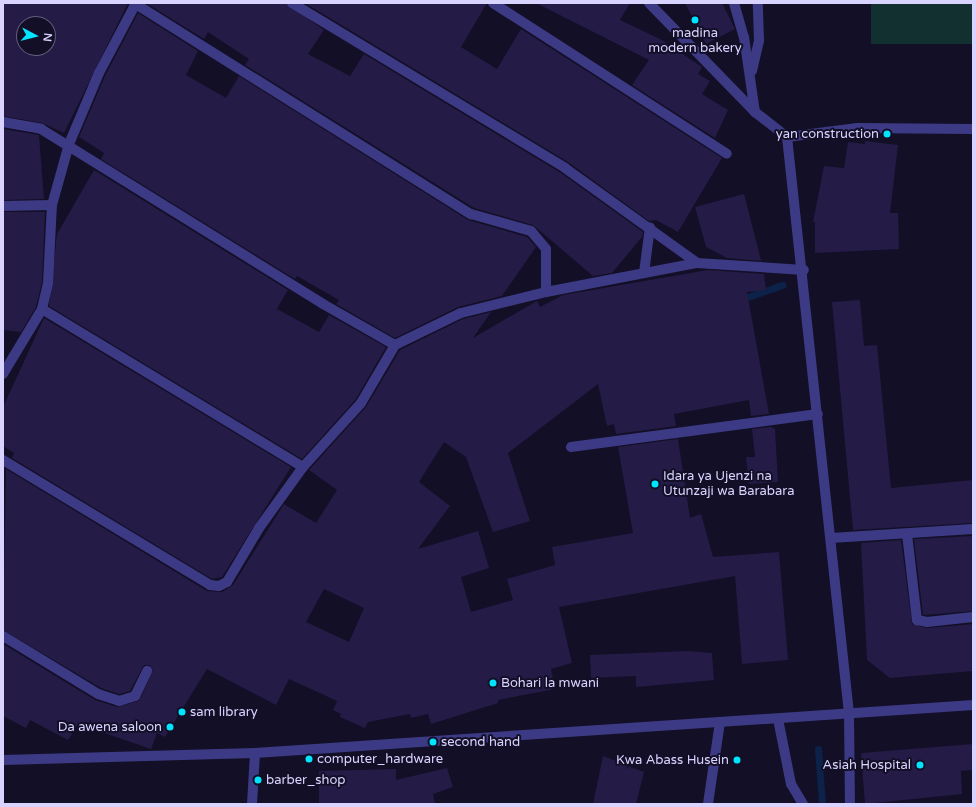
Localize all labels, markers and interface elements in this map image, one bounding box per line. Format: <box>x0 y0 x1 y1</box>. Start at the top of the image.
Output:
marker: madina modern bakery <box>690 15 700 25</box>
north arrow <box>16 16 56 56</box>
place label: madina modern bakery <box>648 26 742 57</box>
text: N <box>40 32 54 43</box>
place label: yan construction <box>776 126 879 142</box>
marker: yan construction <box>882 129 892 139</box>
place label: Idara ya Ujenzi na Utunzaji wa Barabara <box>663 469 795 500</box>
marker: Idara ya Ujenzi na Utunzaji wa Barabara <box>650 479 660 489</box>
place label: Bohari la mwani <box>501 675 599 691</box>
marker: Bohari la mwani <box>488 678 498 688</box>
place label: sam library <box>190 704 258 720</box>
marker: sam library <box>177 707 187 717</box>
place label: Da awena saloon <box>58 719 162 735</box>
marker: Da awena saloon <box>165 722 175 732</box>
place label: second hand <box>441 734 520 750</box>
marker: second hand <box>428 737 438 747</box>
place label: computer_hardware <box>317 751 443 767</box>
place label: Kwa Abass Husein <box>616 752 729 768</box>
marker: computer_hardware <box>304 754 314 764</box>
marker: Kwa Abass Husein <box>732 755 742 765</box>
place label: Asiah Hospital <box>822 757 911 773</box>
marker: Asiah Hospital <box>914 759 926 771</box>
place label: barber_shop <box>266 772 346 788</box>
marker: barber_shop <box>253 775 263 785</box>

